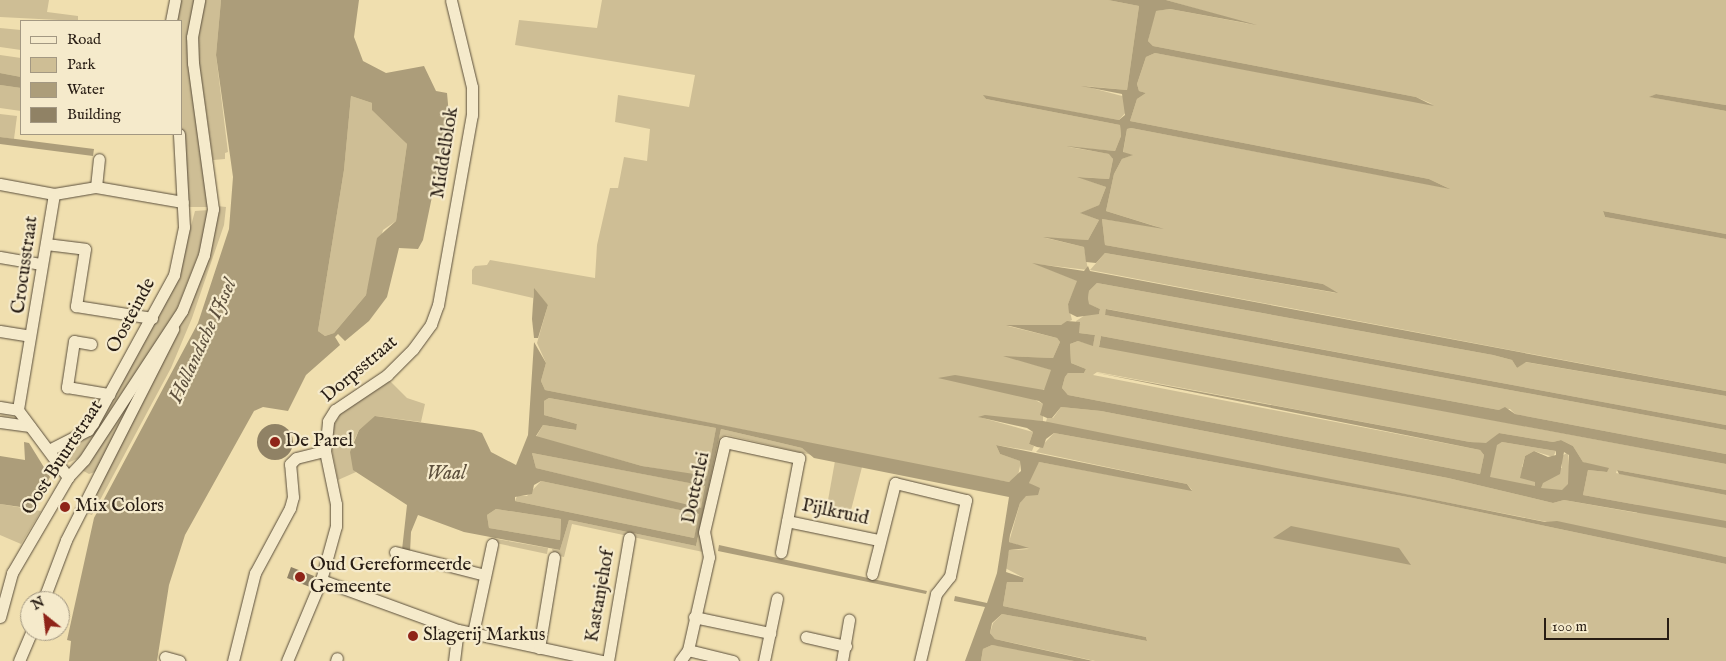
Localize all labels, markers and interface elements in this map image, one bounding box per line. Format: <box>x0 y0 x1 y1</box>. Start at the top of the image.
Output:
legend <box>20 20 182 135</box>
text: Road <box>67 30 101 49</box>
text: Park <box>67 55 96 74</box>
text: Water <box>67 80 104 99</box>
text: Building <box>67 105 121 124</box>
street label: Middelblok <box>428 106 464 200</box>
street label: Crocusstraat <box>8 215 44 315</box>
street label: Oosteinde <box>103 274 161 358</box>
water label: Hollandsche IJssel <box>164 275 242 407</box>
street label: Dorpsstraat <box>317 332 403 408</box>
street label: Oost Buurtstraat <box>17 396 109 520</box>
place label: De Parel <box>285 431 353 453</box>
marker: De Parel <box>269 436 281 448</box>
street label: Dotterlei <box>678 450 716 526</box>
water label: Waal <box>426 461 466 485</box>
street label: Pijlkruid <box>799 495 871 531</box>
place label: Mix Colors <box>75 496 164 518</box>
marker: Mix Colors <box>59 501 71 513</box>
street label: Kastanjehof <box>582 548 620 644</box>
place label: Oud Gereformeerde Gemeente <box>310 555 471 599</box>
marker: Oud Gereformeerde Gemeente <box>294 571 306 583</box>
north arrow <box>20 591 70 641</box>
text: N <box>29 593 48 615</box>
scale bar <box>1546 608 1671 640</box>
text: 100 m <box>1552 617 1587 636</box>
place label: Slagerij Markus <box>423 625 546 647</box>
marker: Slagerij Markus <box>407 630 419 642</box>

